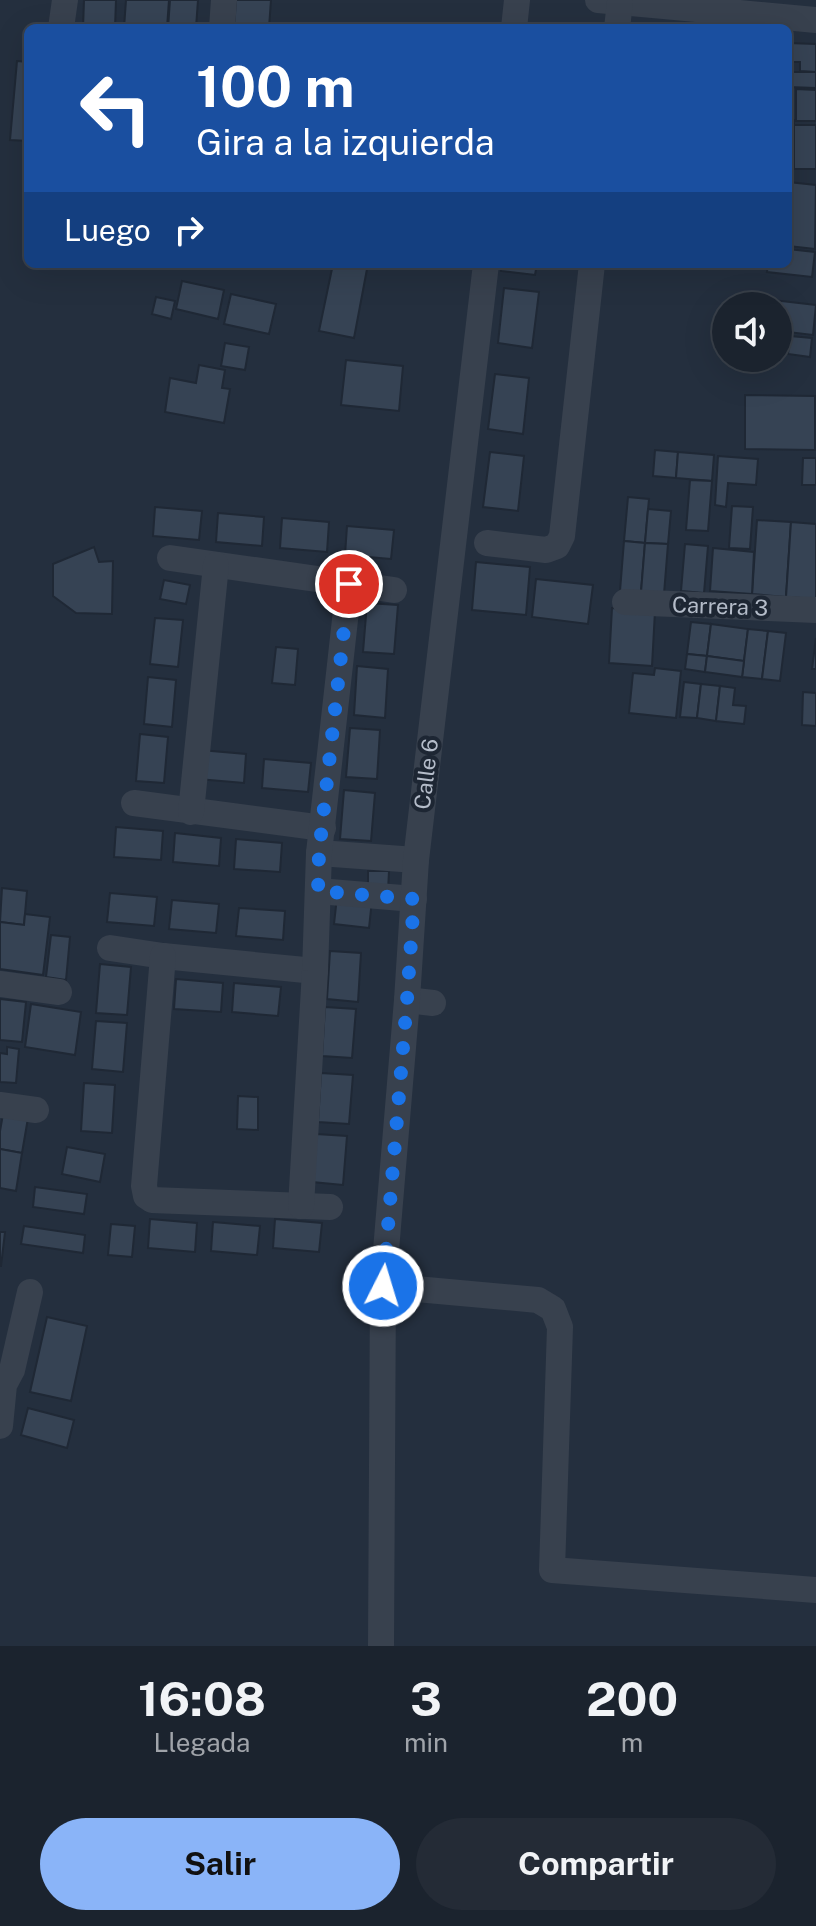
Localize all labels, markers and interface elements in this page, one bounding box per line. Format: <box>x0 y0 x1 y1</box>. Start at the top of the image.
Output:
text: 100 m <box>196 54 355 120</box>
icon: left <box>64 56 168 160</box>
text: Gira a la izquierda <box>196 121 495 163</box>
icon: right <box>167 208 211 252</box>
text: Luego <box>64 212 151 248</box>
map controls <box>712 292 792 372</box>
button: sound <box>712 292 792 372</box>
pin <box>315 550 383 618</box>
icon: arrive <box>327 562 371 606</box>
street label: Carrera 3 <box>671 591 769 621</box>
street label: Calle 6 <box>409 737 443 811</box>
position arrow <box>341 1244 425 1328</box>
text: 16:08 <box>138 1670 266 1727</box>
text: 3 <box>410 1670 442 1727</box>
text: 200 <box>586 1670 678 1727</box>
text: Llegada <box>153 1727 250 1758</box>
text: min <box>404 1727 448 1758</box>
text: m <box>621 1727 643 1758</box>
button: Salir <box>40 1818 400 1910</box>
button: Compartir <box>416 1818 776 1910</box>

